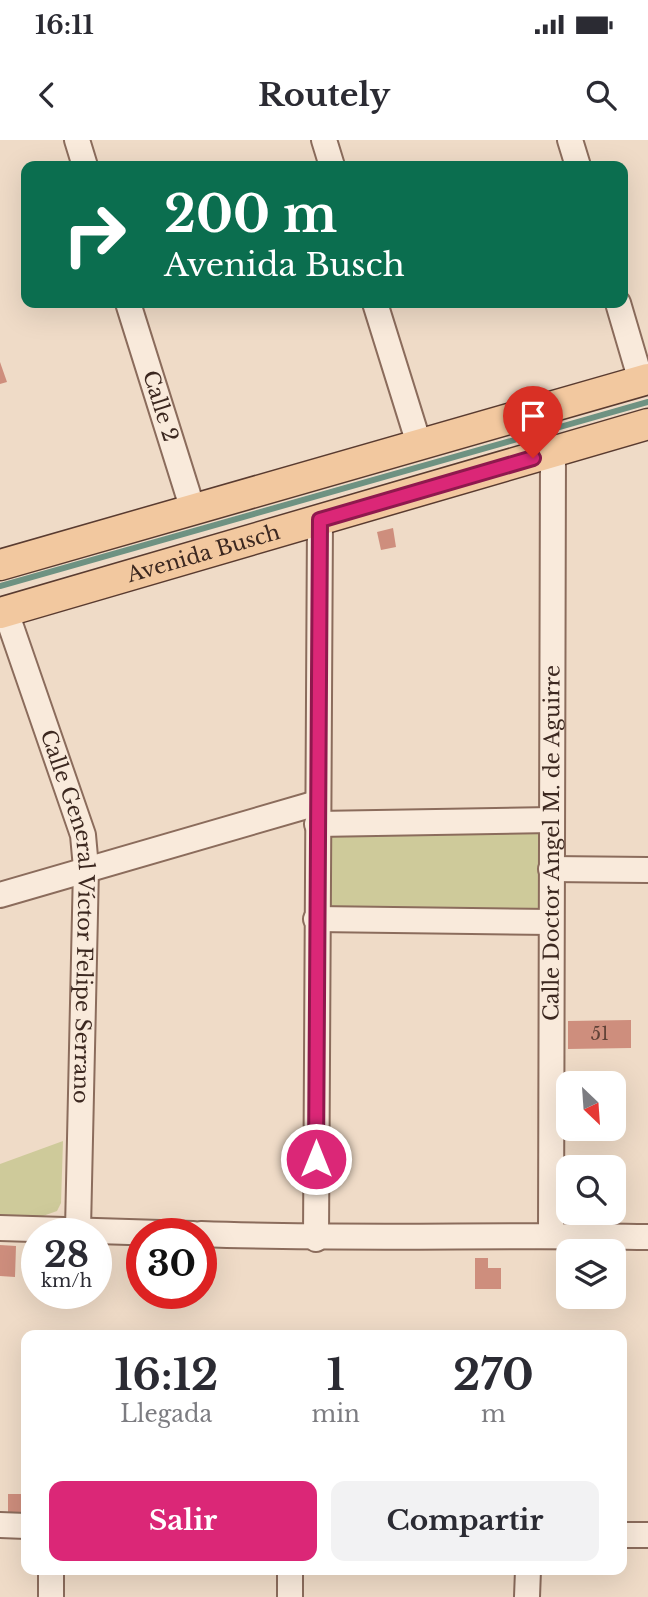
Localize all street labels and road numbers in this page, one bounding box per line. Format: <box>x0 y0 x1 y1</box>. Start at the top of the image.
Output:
street label: Calle 2 <box>137 367 184 445</box>
street label: Avenida Busch <box>123 519 283 589</box>
street label: Calle Doctor Angel M. de Aguirre <box>539 665 565 1021</box>
street label: Calle General Víctor Felipe Serrano <box>35 726 99 1104</box>

